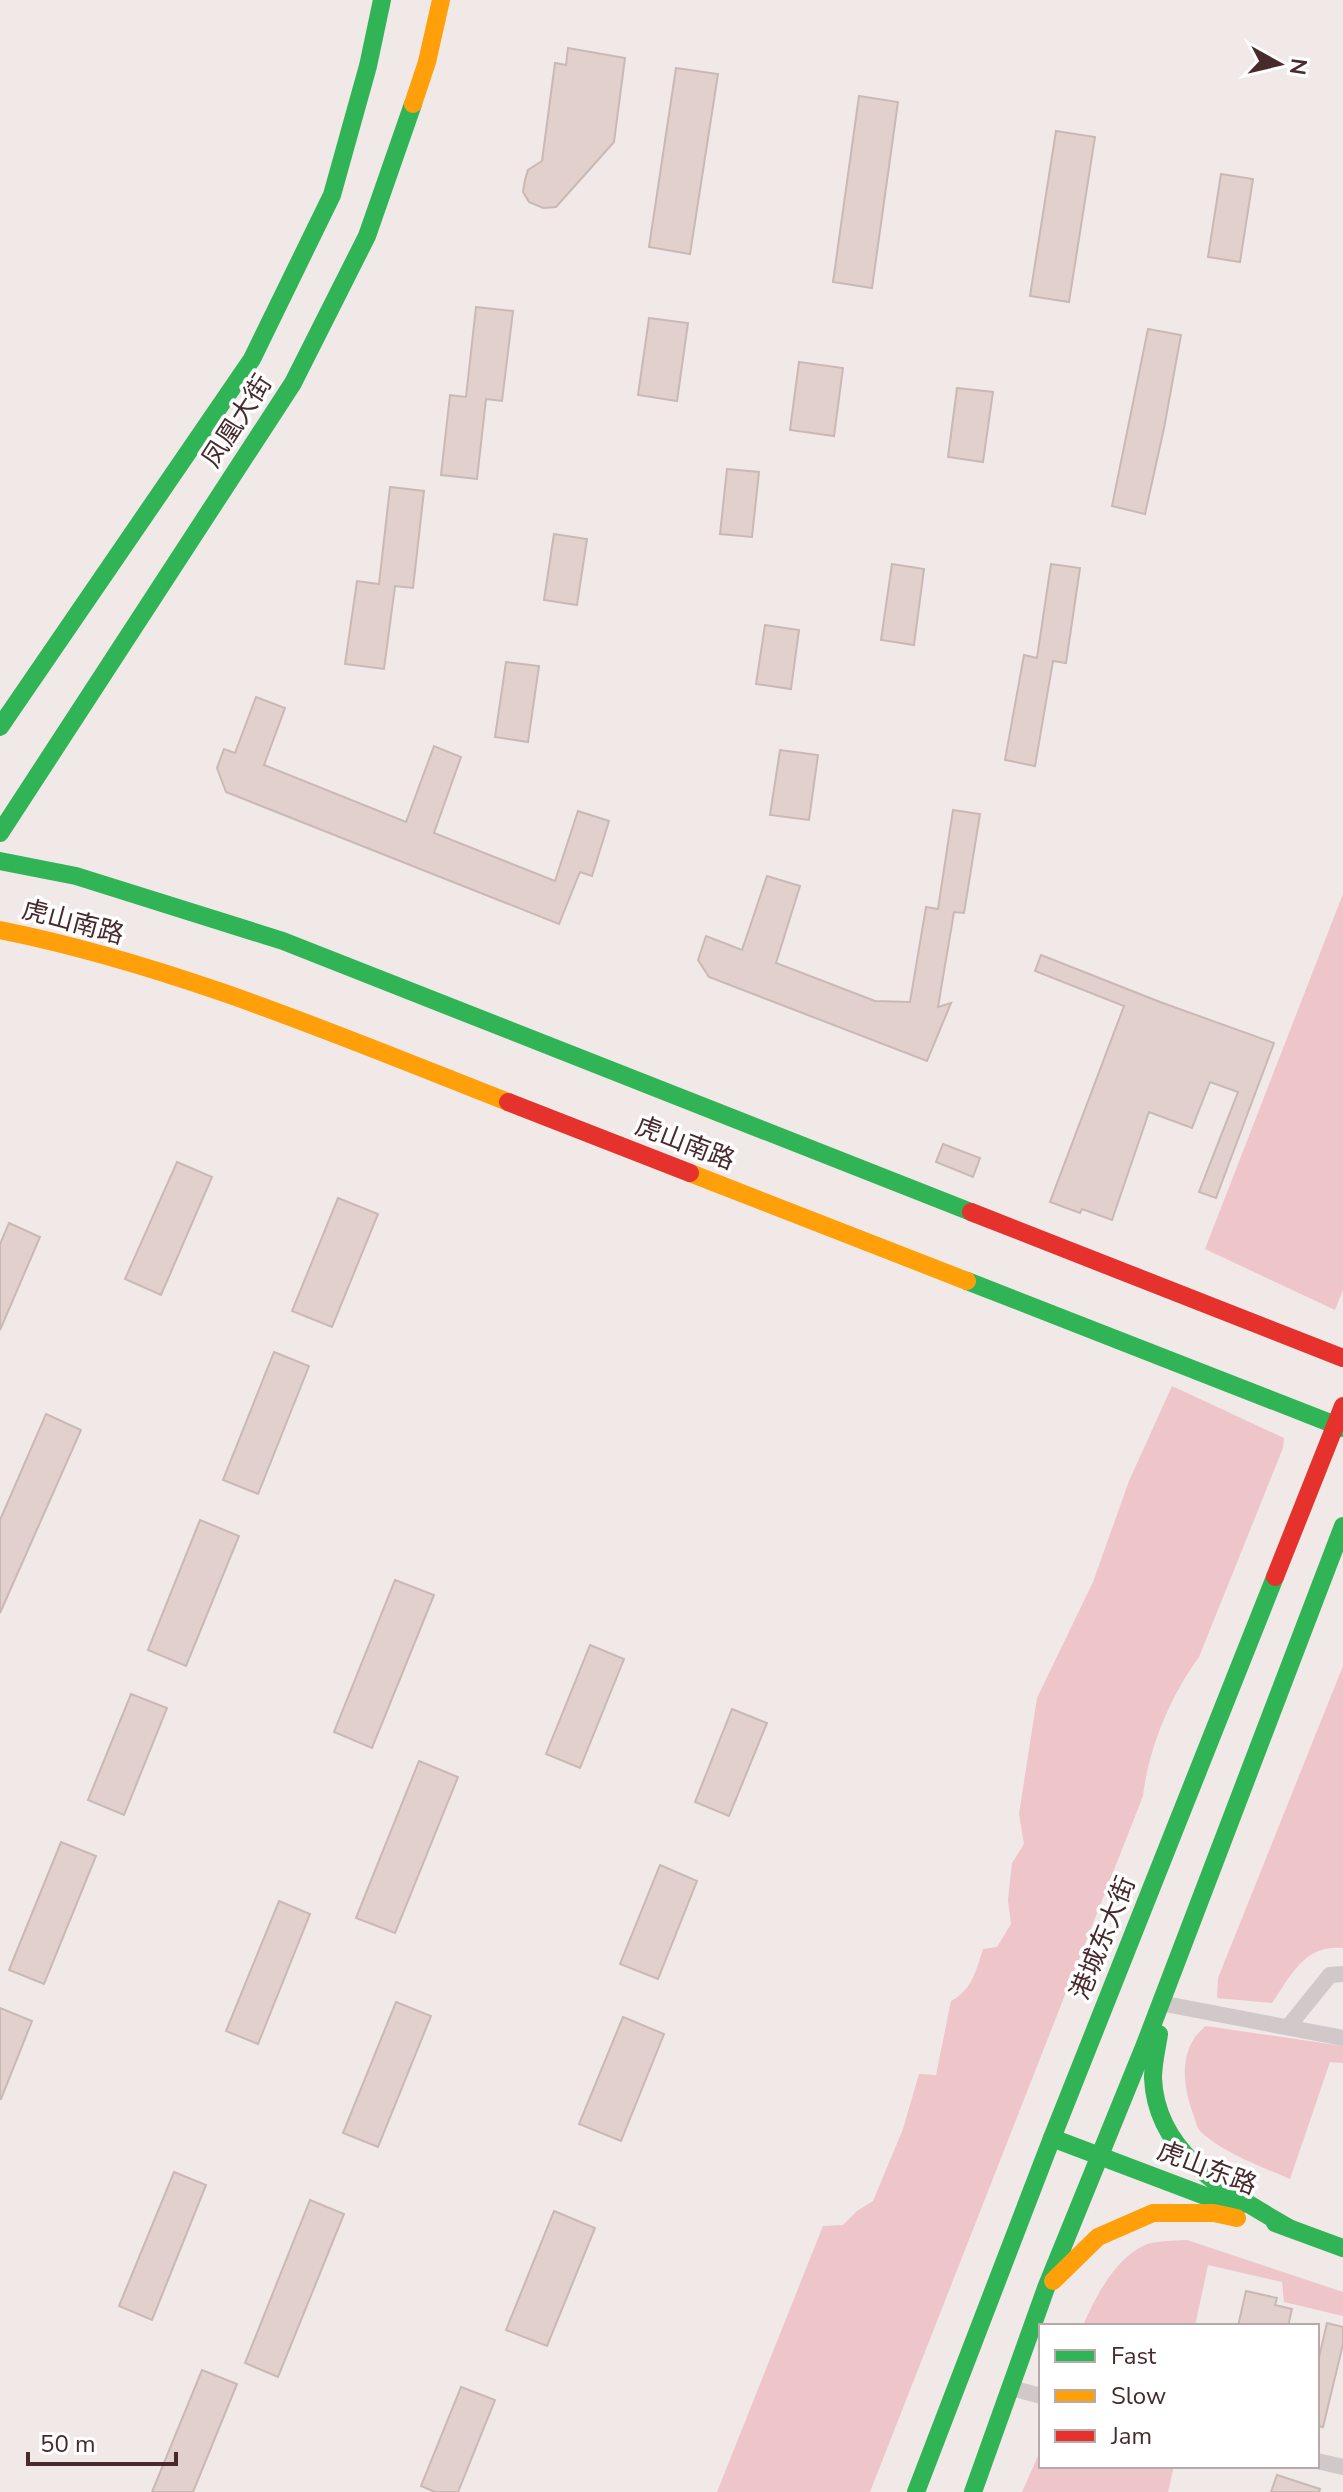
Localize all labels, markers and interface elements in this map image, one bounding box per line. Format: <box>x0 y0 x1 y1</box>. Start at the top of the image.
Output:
north arrow <box>1239 24 1319 104</box>
text: N <box>1282 56 1314 77</box>
street label: 凤凰大街 <box>194 368 280 474</box>
street label: 虎山南路 <box>18 892 128 952</box>
street label: 虎山南路 <box>630 1108 740 1178</box>
street label: 港城东大街 <box>1062 1871 1144 2005</box>
street label: 虎山东路 <box>1152 2133 1262 2203</box>
legend <box>1039 2324 1319 2468</box>
text: Fast <box>1111 2340 1157 2372</box>
text: Slow <box>1111 2380 1166 2412</box>
scale bar <box>28 2416 176 2466</box>
text: Jam <box>1110 2420 1152 2452</box>
text: 50 m <box>40 2428 96 2460</box>

